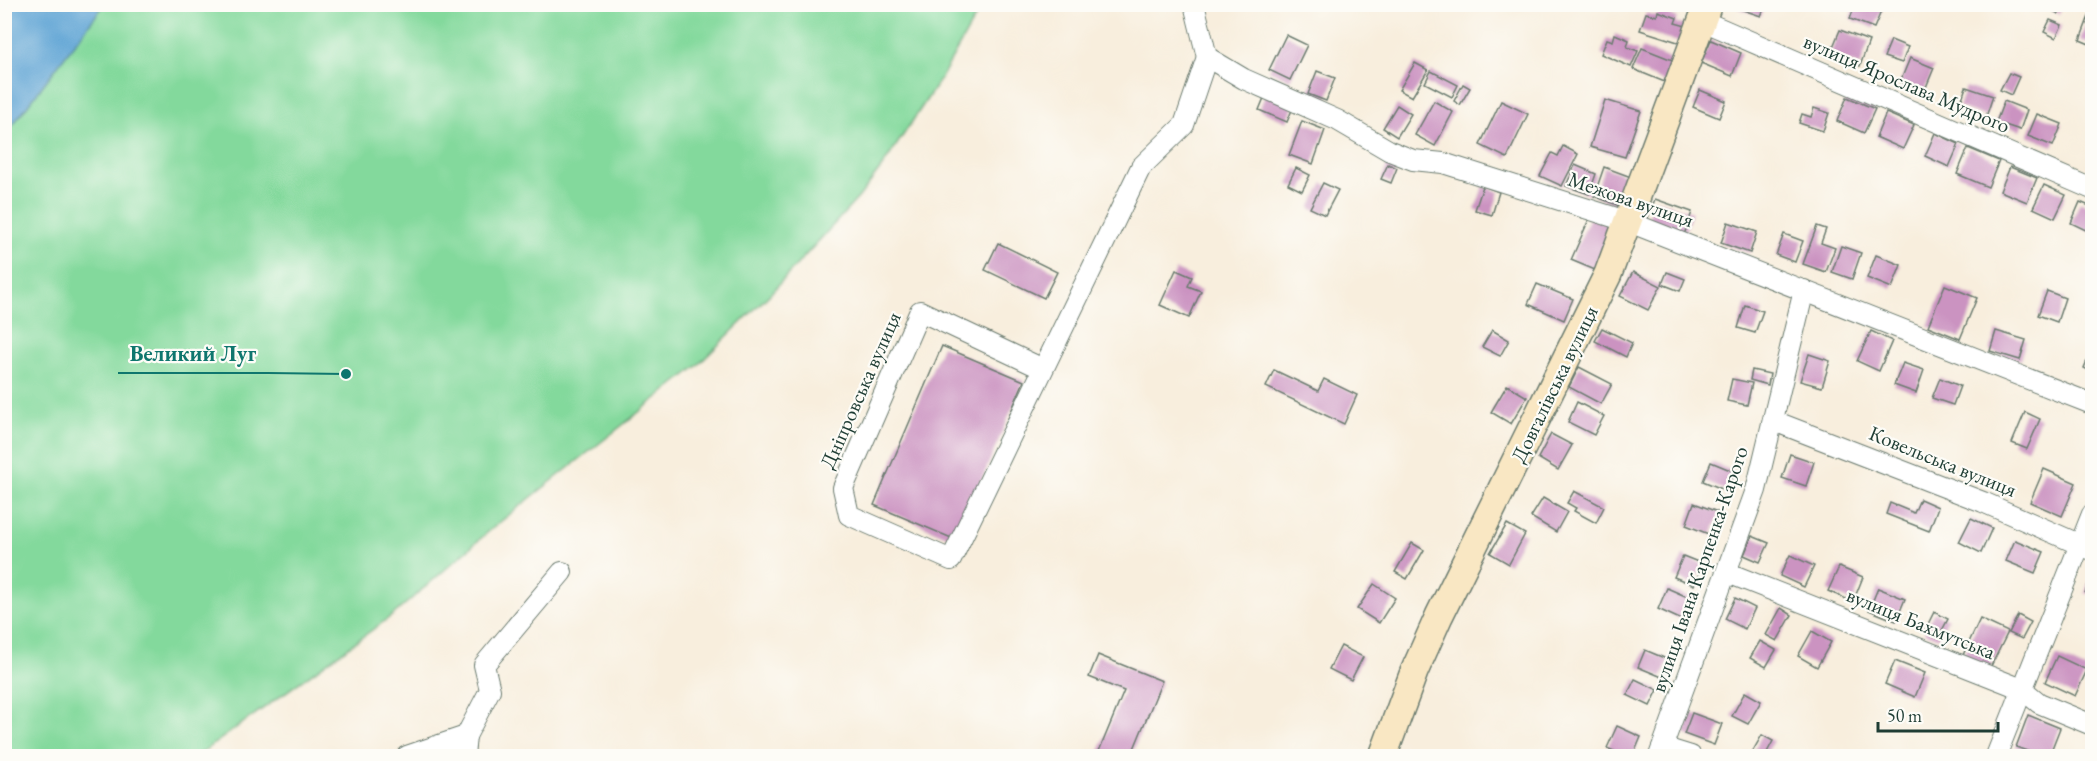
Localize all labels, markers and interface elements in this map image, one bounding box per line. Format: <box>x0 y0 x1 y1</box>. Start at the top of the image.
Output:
street label: вулиця Ярослава Мудрого <box>1800 27 2014 139</box>
street label: Межова вулиця <box>1565 165 1697 233</box>
street label: Довгалівська вулиця <box>1504 301 1604 467</box>
street label: Дніпровська вулиця <box>813 307 907 473</box>
callout: Великий Луг <box>118 333 268 373</box>
text: Великий Луг <box>130 339 256 368</box>
street label: Ковельська вулиця <box>1865 419 2021 503</box>
street label: вулиця Івана Карпенка-Карого <box>1644 442 1754 696</box>
street label: вулиця Бахмутська <box>1843 581 2000 665</box>
scale bar <box>1878 695 1998 733</box>
text: 50 m <box>1887 704 1922 727</box>

